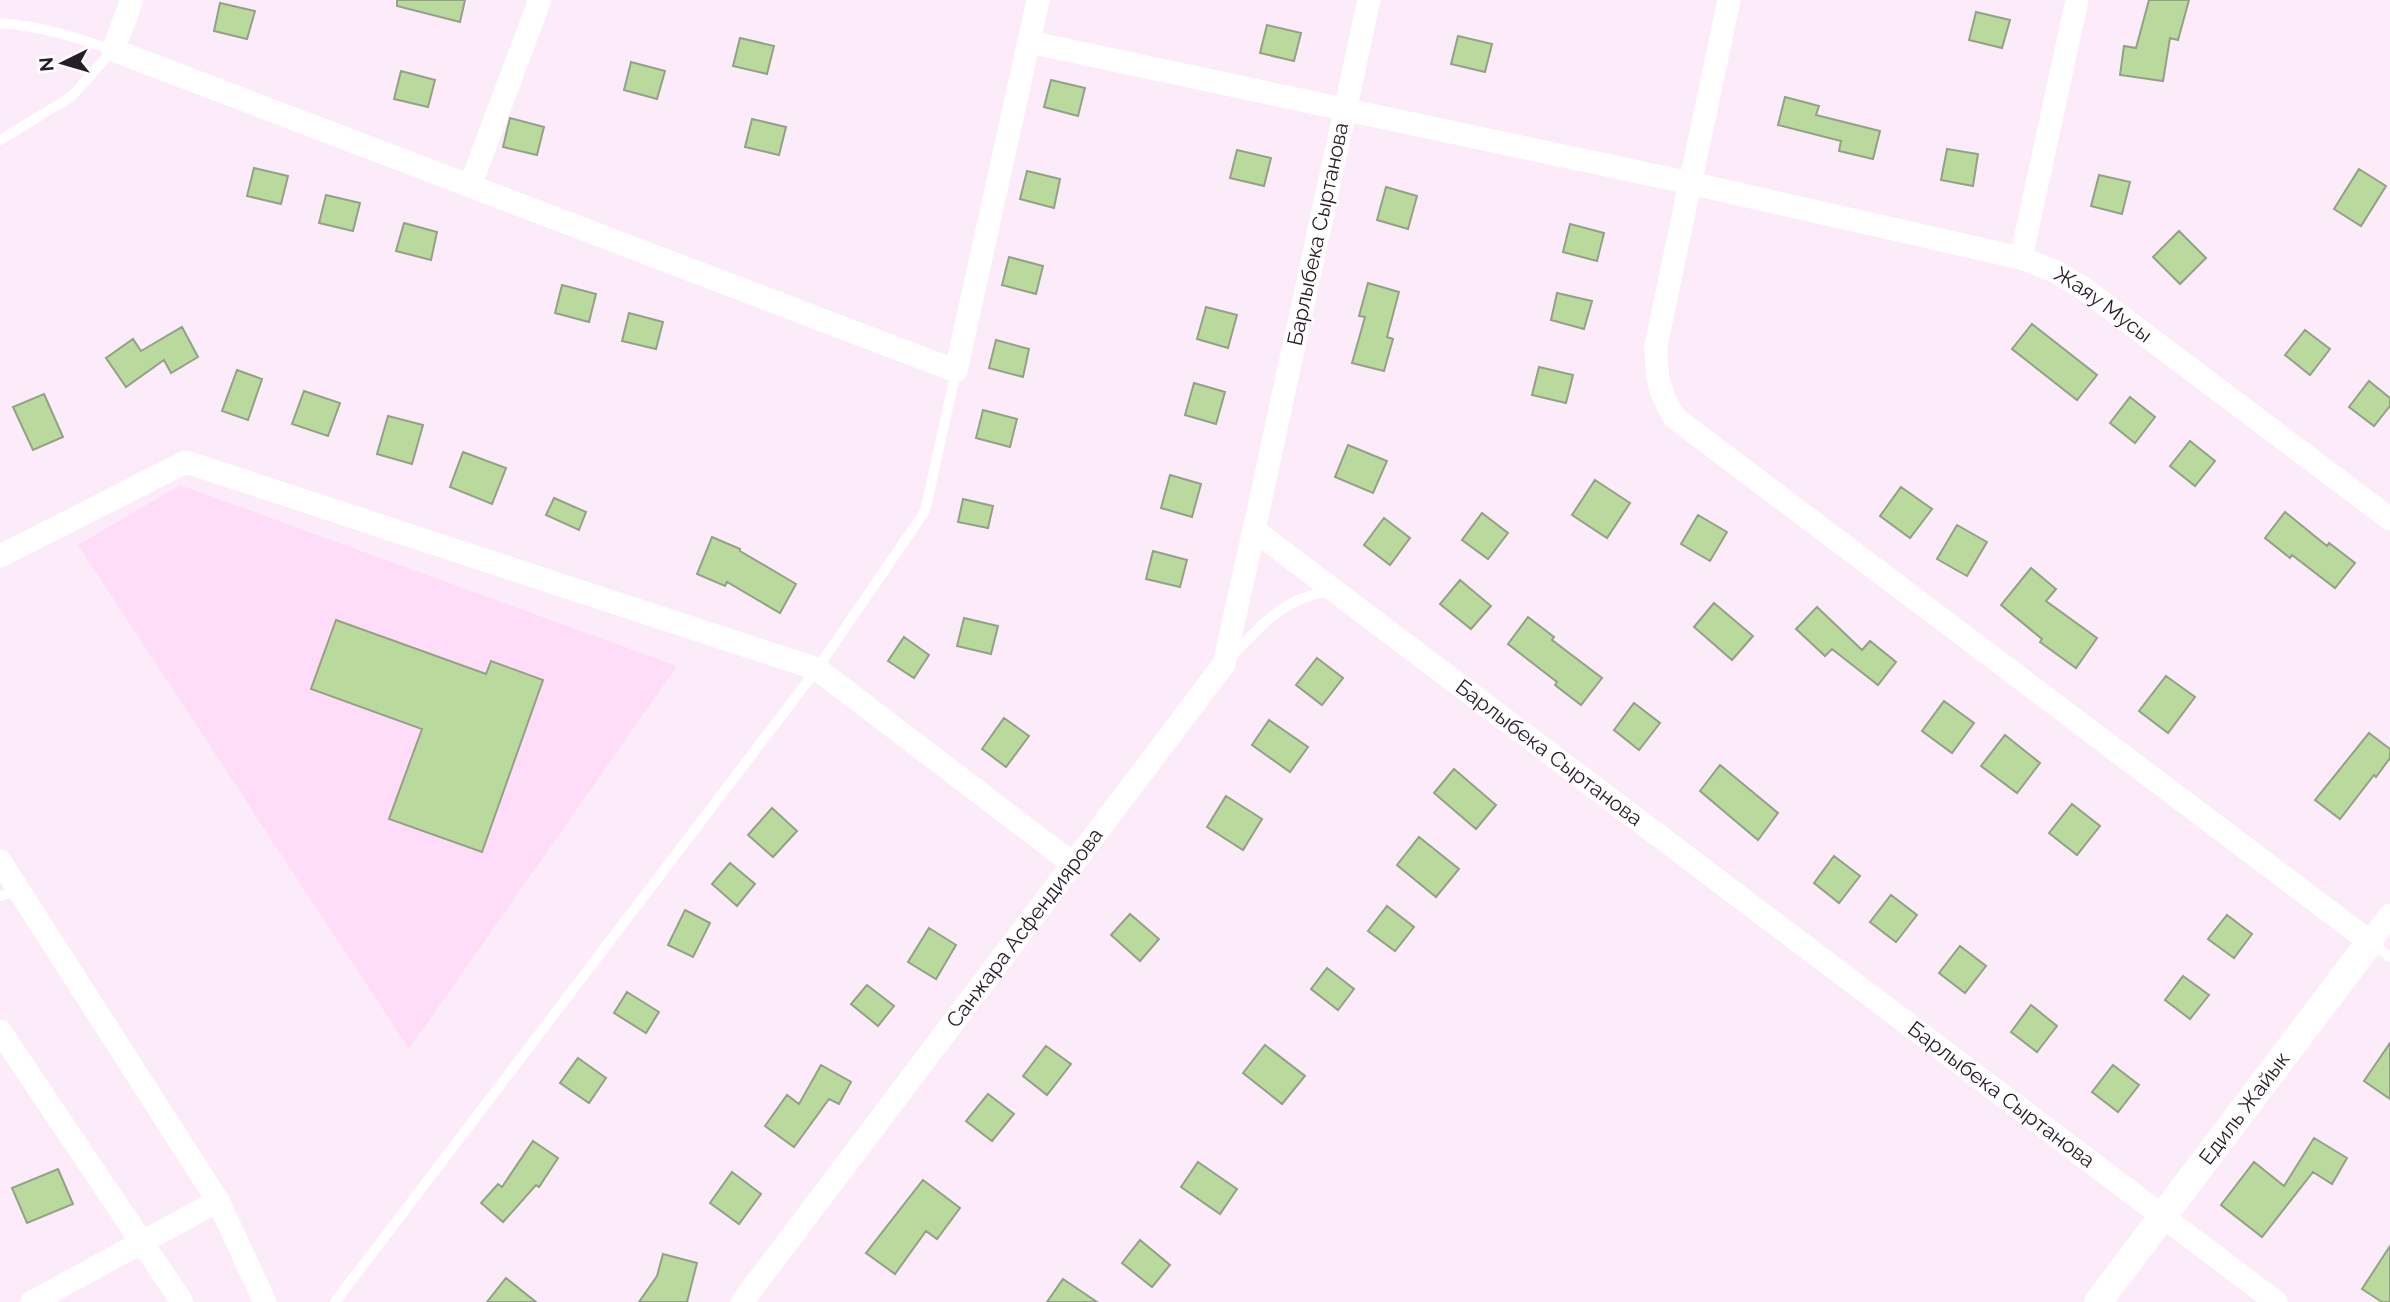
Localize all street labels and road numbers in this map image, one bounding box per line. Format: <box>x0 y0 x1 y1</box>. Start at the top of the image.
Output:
street label: Барлыбека Сыртанова <box>1282 120 1353 348</box>
street label: Жаяу Мусы <box>2050 261 2157 348</box>
street label: Барлыбека Сыртанова <box>1451 674 1648 831</box>
street label: Санжара Асфендиярова <box>941 823 1108 1032</box>
street label: Барлыбека Сыртанова <box>1903 1016 2100 1173</box>
street label: Едиль Жайык <box>2193 1046 2295 1169</box>

